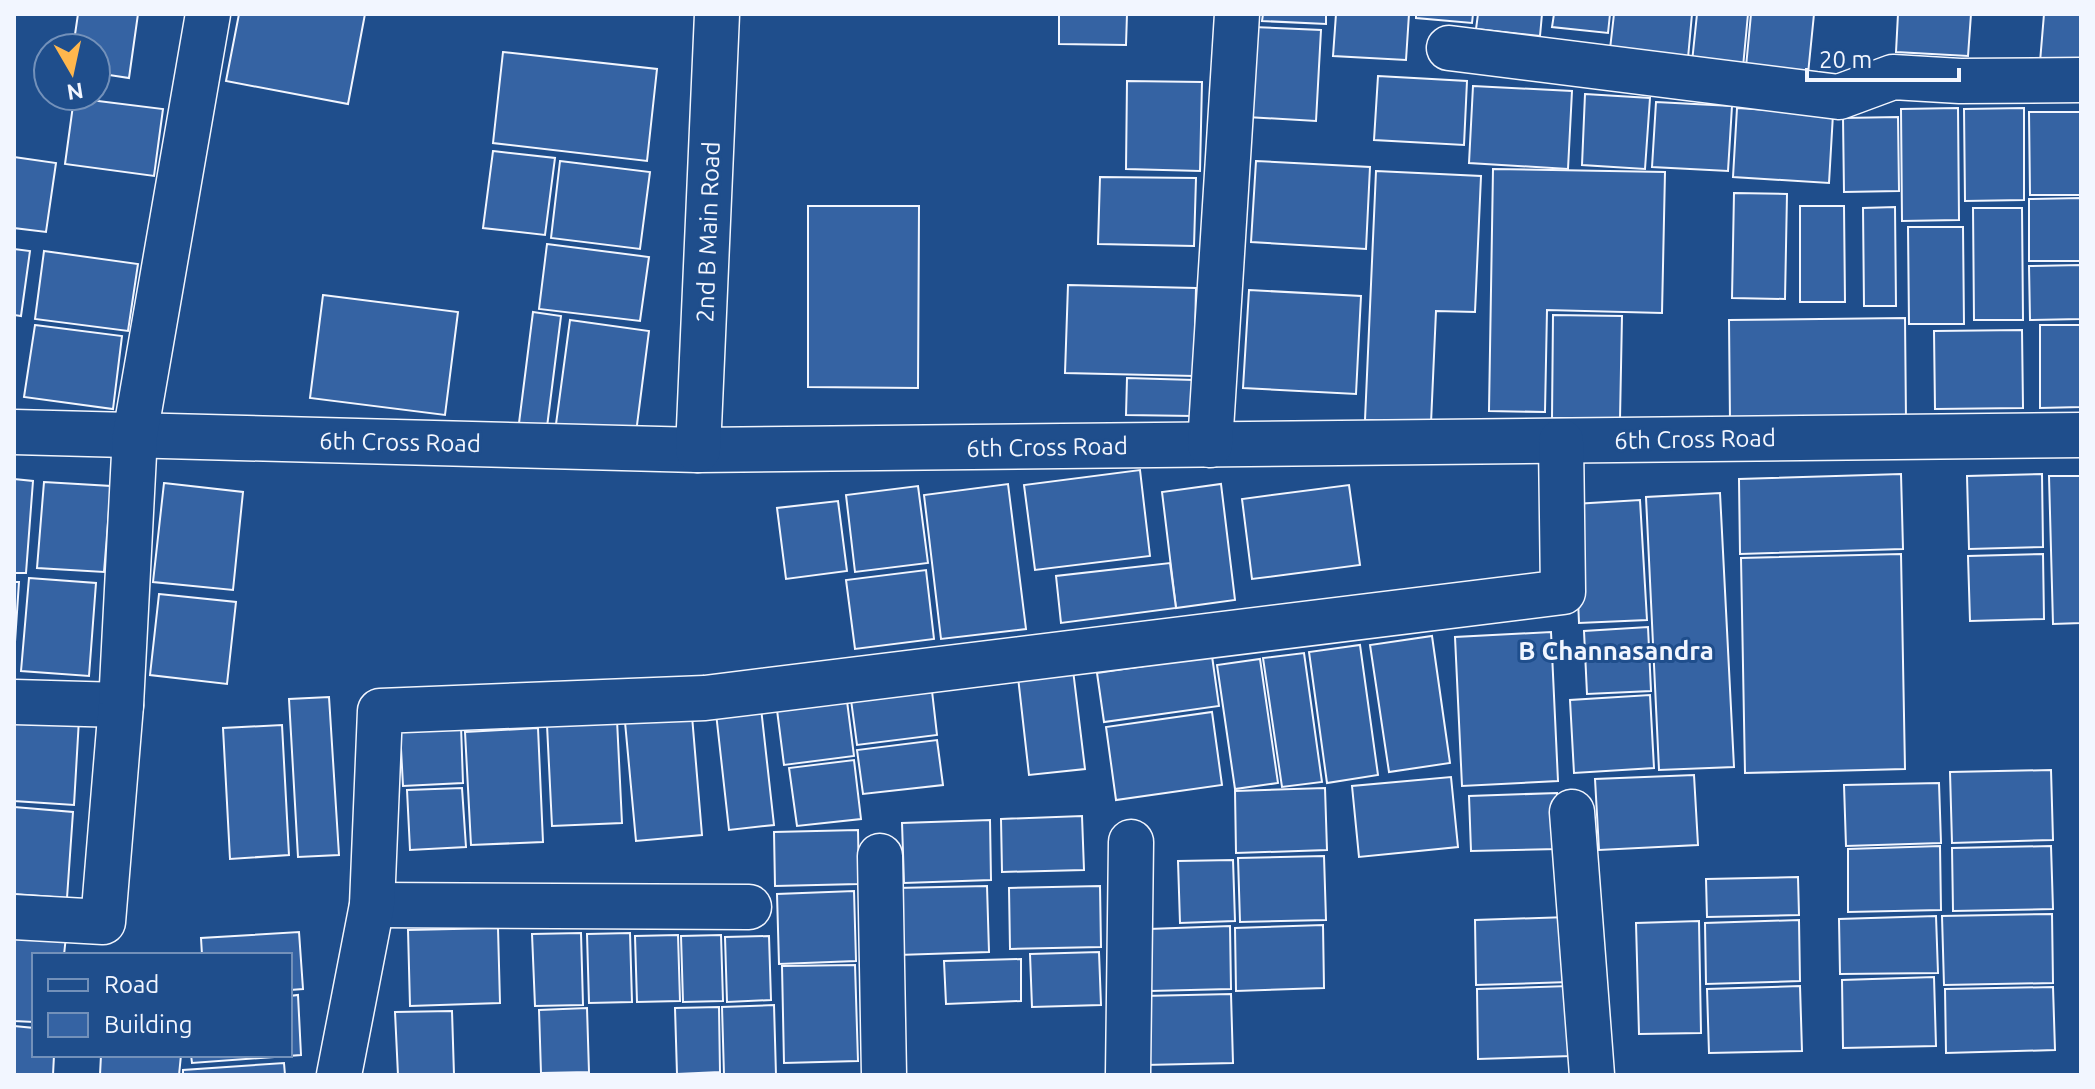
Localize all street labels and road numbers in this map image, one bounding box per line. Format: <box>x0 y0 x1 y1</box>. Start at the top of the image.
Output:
street label: 2nd B Main Road <box>691 141 725 323</box>
street label: 6th Cross Road <box>1614 424 1776 454</box>
street label: 6th Cross Road <box>319 427 481 457</box>
street label: 6th Cross Road <box>966 432 1128 462</box>

